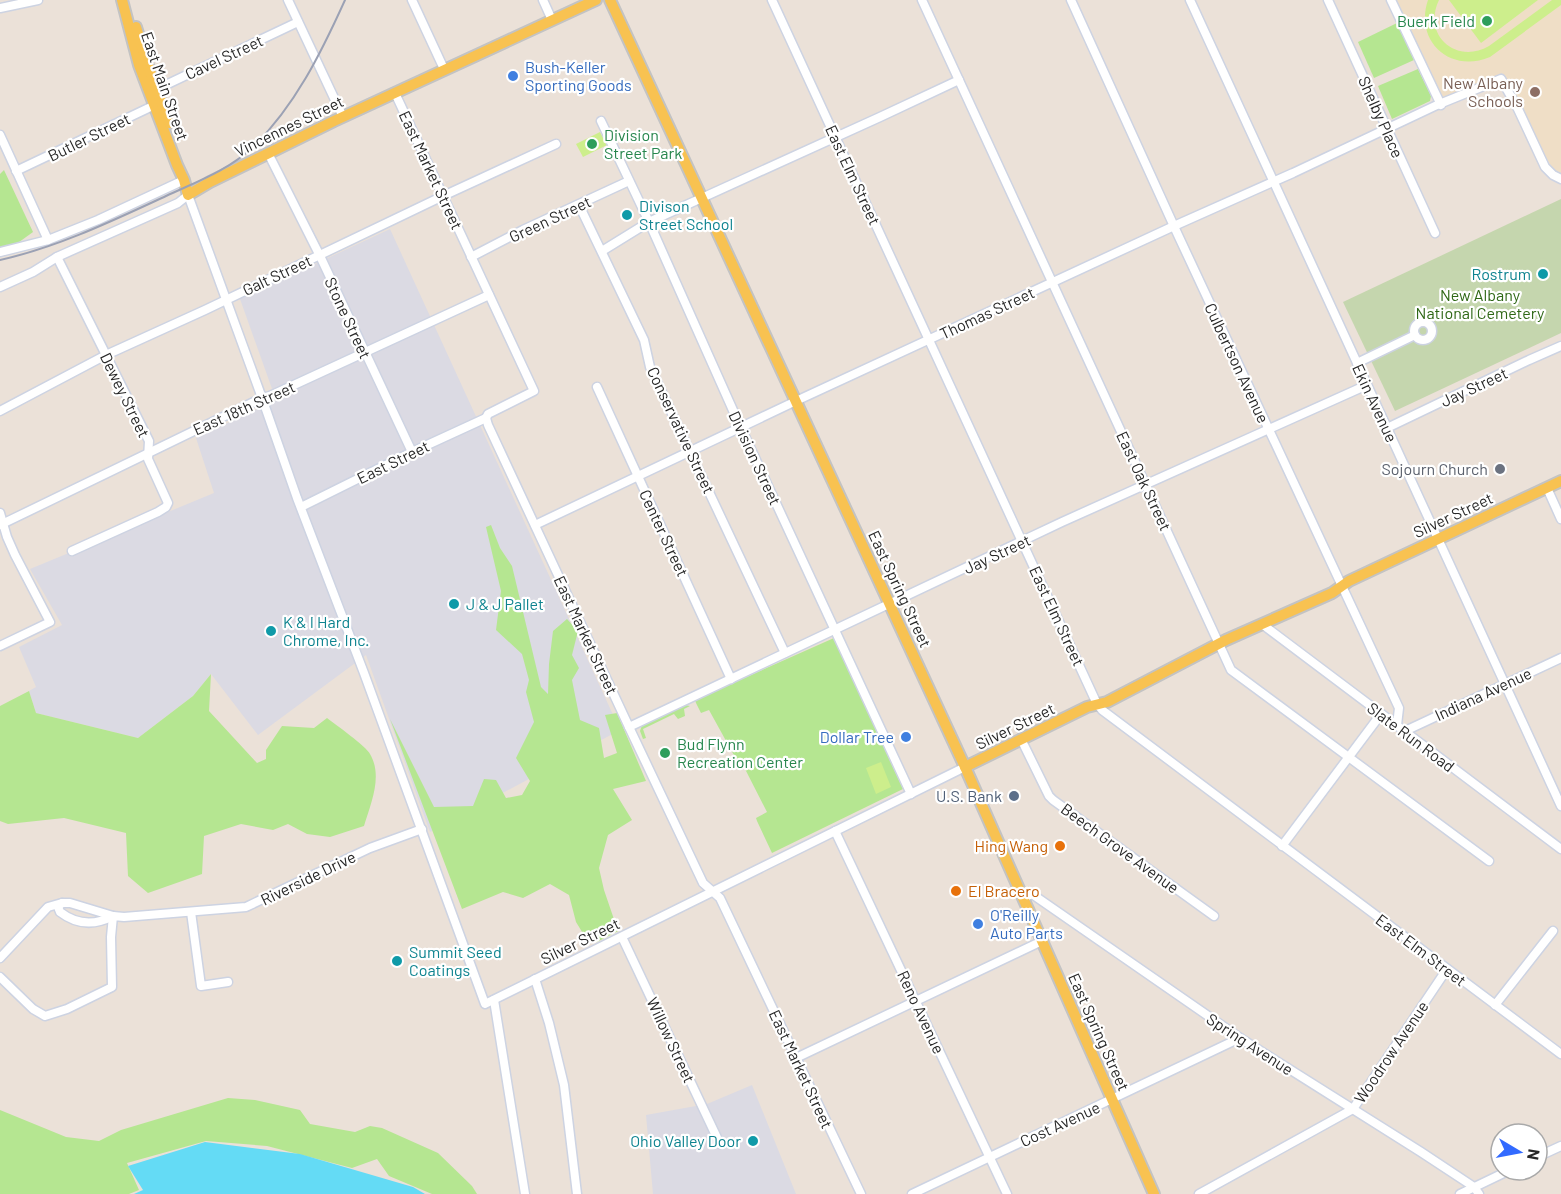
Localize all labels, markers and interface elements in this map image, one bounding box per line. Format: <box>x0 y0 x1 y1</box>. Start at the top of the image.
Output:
place label: Buerk Field <box>1397 11 1475 30</box>
marker: Buerk Field <box>1480 14 1494 28</box>
street label: East Main Street <box>138 29 193 143</box>
street label: Cavel Street <box>182 30 266 83</box>
place label: Bush-Keller Sporting Goods <box>525 57 632 94</box>
marker: Bush-Keller Sporting Goods <box>506 69 520 83</box>
street label: Shelby Place <box>1355 73 1408 161</box>
place label: New Albany Schools <box>1443 73 1524 110</box>
marker: New Albany Schools <box>1528 85 1542 99</box>
street label: Vincennes Street <box>231 91 346 160</box>
street label: East Market Street <box>396 107 467 232</box>
street label: Butler Street <box>45 108 133 165</box>
street label: East Elm Street <box>822 122 885 228</box>
place label: Division Street Park <box>604 125 682 162</box>
marker: Division Street Park <box>585 137 599 151</box>
street label: Green Street <box>506 191 594 246</box>
place label: Divison Street School <box>639 196 733 233</box>
marker: Divison Street School <box>620 208 634 222</box>
street label: Galt Street <box>239 250 314 299</box>
place label: Rostrum <box>1471 264 1531 283</box>
marker: Rostrum <box>1536 267 1550 281</box>
street label: Stone Street <box>321 274 376 361</box>
street label: Thomas Street <box>936 282 1037 343</box>
park label: New Albany National Cemetery <box>1416 285 1545 322</box>
street label: Culbertson Avenue <box>1201 300 1274 426</box>
street label: Dewey Street <box>97 349 154 440</box>
street label: Ekin Avenue <box>1349 361 1402 445</box>
street label: Conservative Street <box>644 363 719 496</box>
street label: Jay Street <box>1437 363 1510 410</box>
street label: East 18th Street <box>190 377 298 439</box>
street label: Division Street <box>725 408 786 508</box>
street label: East Oak Street <box>1113 428 1176 534</box>
street label: East Street <box>353 436 432 487</box>
place label: Sojourn Church <box>1381 459 1488 478</box>
marker: Sojourn Church <box>1493 462 1507 476</box>
street label: Center Street <box>636 486 693 579</box>
street label: Silver Street <box>1410 488 1496 541</box>
street label: East Spring Street <box>865 527 936 650</box>
street label: Jay Street <box>960 530 1033 577</box>
street label: East Elm Street <box>1026 563 1089 669</box>
street label: East Market Street <box>551 572 622 697</box>
place label: J & J Pallet <box>466 594 544 613</box>
marker: J & J Pallet <box>447 597 461 611</box>
place label: K & I Hard Chrome, Inc. <box>283 612 370 649</box>
marker: K & I Hard Chrome, Inc. <box>264 624 278 638</box>
street label: Indiana Avenue <box>1431 663 1534 724</box>
street label: Silver Street <box>972 698 1057 753</box>
street label: Slate Run Road <box>1364 698 1459 775</box>
place label: Dollar Tree <box>820 727 894 746</box>
marker: Dollar Tree <box>899 730 913 744</box>
place label: Bud Flynn Recreation Center <box>677 734 803 771</box>
marker: Bud Flynn Recreation Center <box>658 746 672 760</box>
place label: U.S. Bank <box>936 786 1002 805</box>
marker: U.S. Bank <box>1007 789 1021 803</box>
street label: Beech Grove Avenue <box>1058 798 1183 897</box>
place label: Hing Wang <box>974 836 1048 855</box>
marker: Hing Wang <box>1053 839 1067 853</box>
street label: Riverside Drive <box>257 846 358 909</box>
place label: El Bracero <box>968 881 1040 900</box>
marker: El Bracero <box>949 884 963 898</box>
place label: O'Reilly Auto Parts <box>990 905 1063 942</box>
street label: East Elm Street <box>1372 910 1470 990</box>
street label: Silver Street <box>537 913 622 968</box>
marker: O'Reilly Auto Parts <box>971 917 985 931</box>
place label: Summit Seed Coatings <box>409 942 502 979</box>
marker: Summit Seed Coatings <box>390 954 404 968</box>
street label: Reno Avenue <box>894 967 949 1056</box>
street label: East Spring Street <box>1065 970 1134 1094</box>
street label: Willow Street <box>643 994 700 1086</box>
street label: Woodrow Avenue <box>1349 997 1432 1106</box>
street label: East Market Street <box>766 1006 837 1131</box>
street label: Spring Avenue <box>1203 1009 1297 1079</box>
street label: Cost Avenue <box>1017 1097 1103 1150</box>
north arrow <box>1489 1122 1549 1182</box>
place label: Ohio Valley Door <box>630 1131 741 1150</box>
marker: Ohio Valley Door <box>746 1134 760 1148</box>
text: N <box>1524 1148 1545 1162</box>

